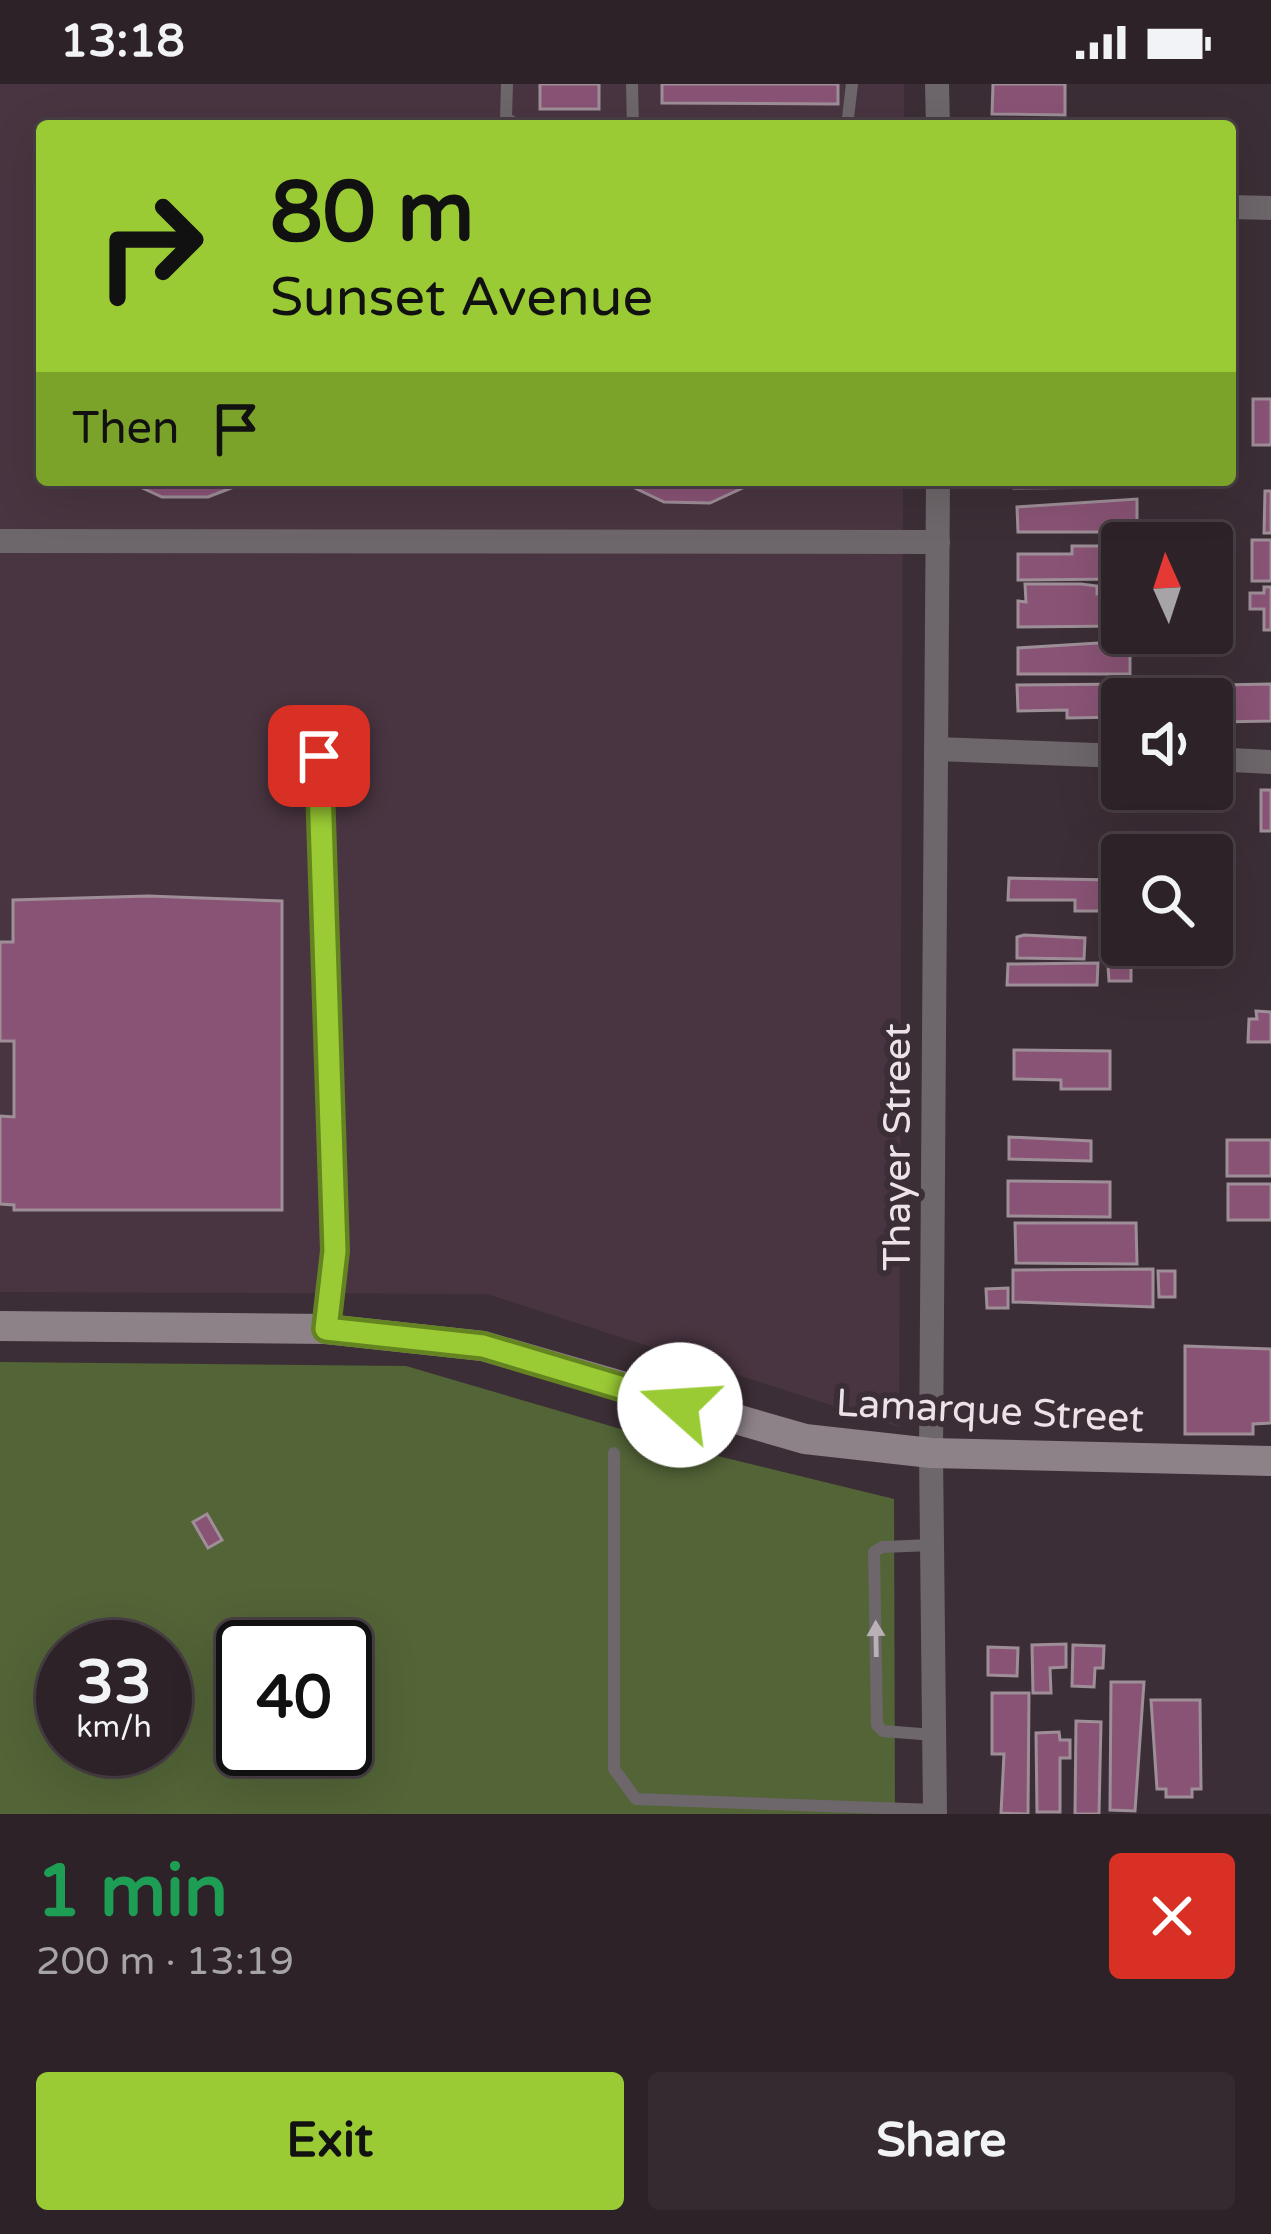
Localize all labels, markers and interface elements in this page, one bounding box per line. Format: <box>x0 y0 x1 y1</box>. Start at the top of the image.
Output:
text: 13:18 <box>60 15 185 69</box>
text: 80 m <box>270 163 474 264</box>
icon: right <box>72 168 228 324</box>
text: Sunset Avenue <box>270 265 653 330</box>
icon: arrive <box>203 396 269 462</box>
text: Then <box>72 402 179 456</box>
north arrow <box>1101 522 1233 654</box>
map controls <box>1101 522 1233 966</box>
button: sound <box>1101 678 1233 810</box>
pin <box>268 705 370 807</box>
icon: arrive <box>286 723 352 789</box>
button: search <box>1101 834 1233 966</box>
street label: Thayer Street <box>874 1023 921 1271</box>
position arrow <box>617 1342 743 1468</box>
street label: Lamarque Street <box>835 1379 1145 1443</box>
one-way arrow <box>866 1619 885 1657</box>
speed limit sign: 40 <box>216 1620 372 1776</box>
text: 33 <box>76 1647 152 1719</box>
text: km/h <box>76 1709 152 1746</box>
text: 1 min <box>36 1849 228 1936</box>
button: close <box>1109 1853 1235 1979</box>
text: 200 m · 13:19 <box>36 1938 294 1985</box>
button: Exit <box>36 2072 624 2210</box>
button: Share <box>648 2072 1235 2210</box>

